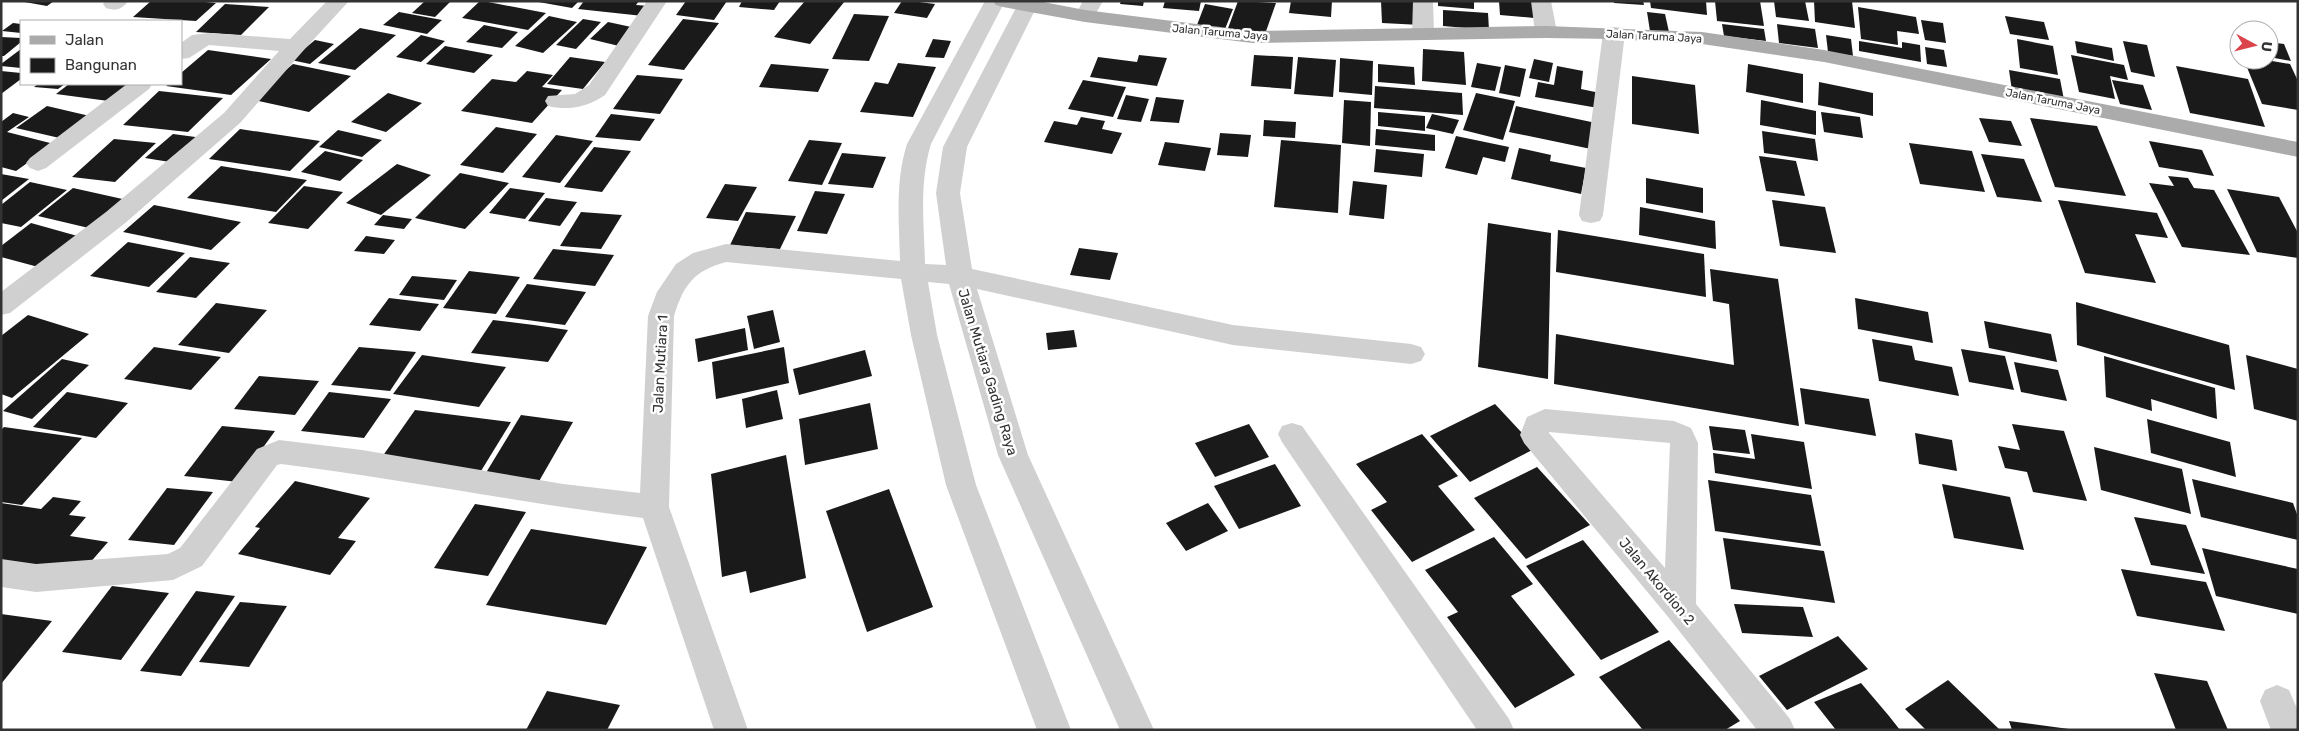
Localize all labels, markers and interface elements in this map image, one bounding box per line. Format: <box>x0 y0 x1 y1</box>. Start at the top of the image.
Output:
legend <box>20 20 182 85</box>
north arrow <box>2229 20 2279 70</box>
street label: Jalan Taruma Jaya <box>1171 22 1269 43</box>
street label: Jalan Taruma Jaya <box>1605 27 1702 46</box>
text: Jalan <box>65 31 104 49</box>
text: U <box>2257 40 2275 53</box>
text: Bangunan <box>65 56 137 74</box>
street label: Jalan Taruma Jaya <box>2004 86 2101 117</box>
street label: Jalan Mutiara Gading Raya <box>954 287 1021 457</box>
street label: Jalan Mutiara 1 <box>649 315 672 413</box>
street label: Jalan Akordion 2 <box>1615 534 1698 628</box>

